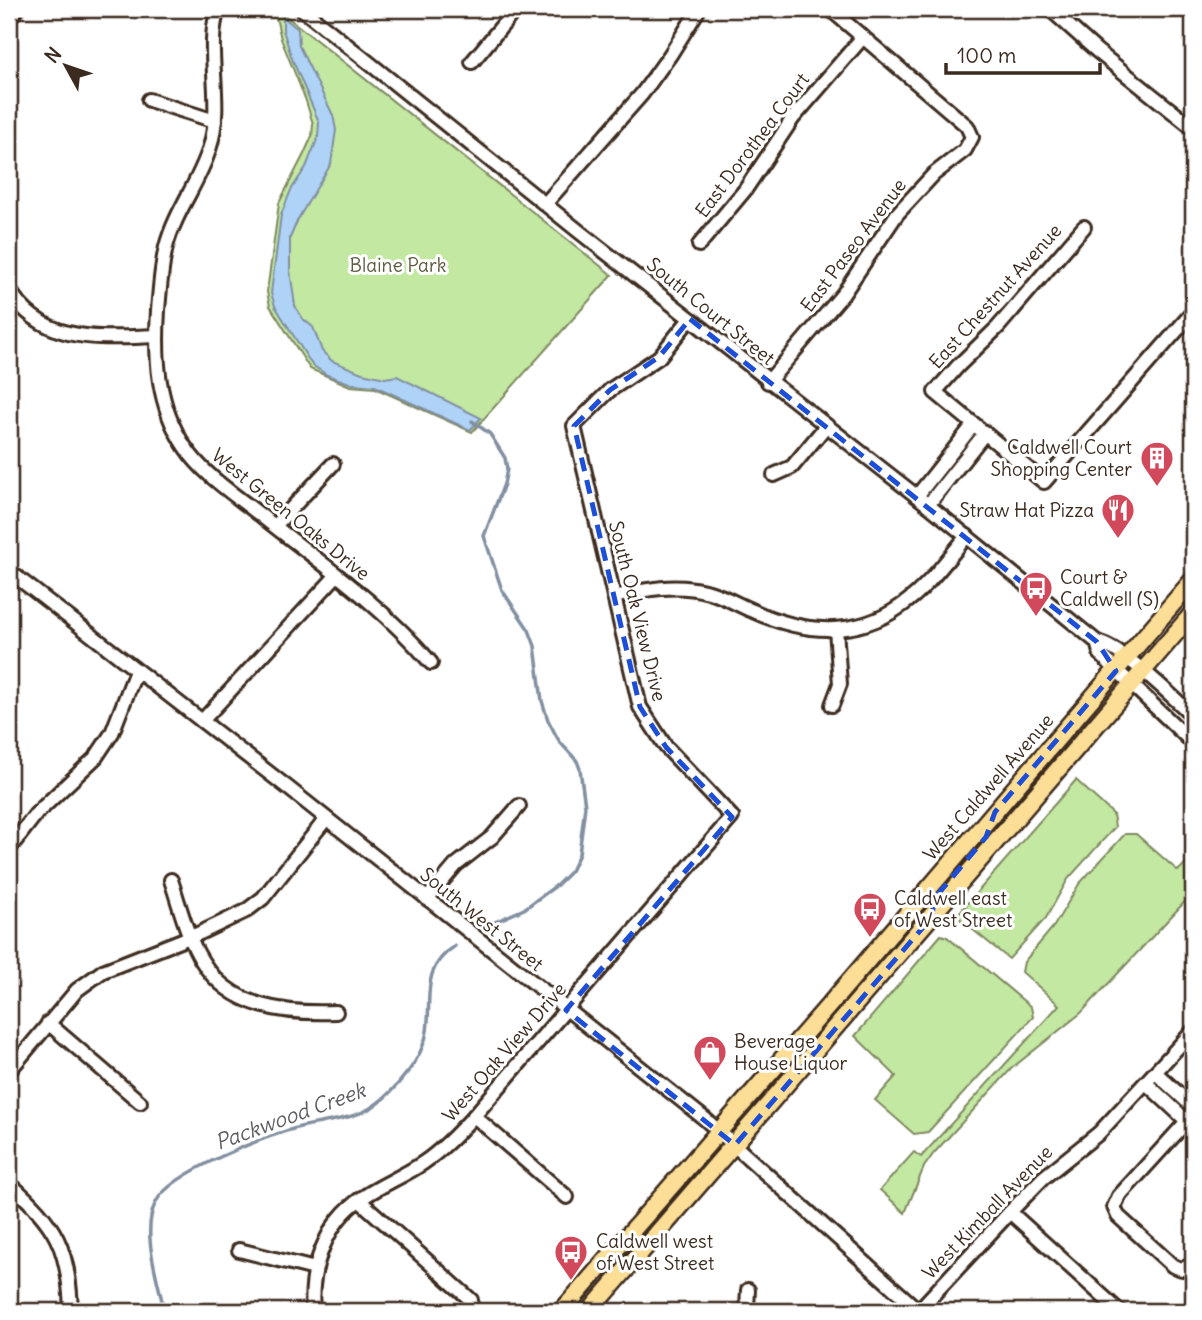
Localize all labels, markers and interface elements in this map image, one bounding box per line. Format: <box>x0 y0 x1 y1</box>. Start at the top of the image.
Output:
north arrow <box>32 32 102 102</box>
scale bar <box>946 32 1100 76</box>
text: N <box>40 42 66 68</box>
text: 100 m <box>957 42 1016 69</box>
street label: East Dorothea Court <box>690 68 814 222</box>
street label: East Paseo Avenue <box>795 174 911 316</box>
street label: East Chestnut Avenue <box>924 219 1066 373</box>
street label: South Court Street <box>642 252 780 370</box>
park label: Blaine Park <box>350 253 447 277</box>
place label: Caldwell Court Shopping Center <box>990 435 1132 481</box>
building icon: Caldwell Court Shopping Center <box>1138 439 1176 488</box>
street label: West Green Oaks Drive <box>207 443 375 585</box>
restaurant icon: Straw Hat Pizza <box>1099 491 1137 540</box>
place label: Straw Hat Pizza <box>960 498 1094 522</box>
street label: South Oak View Drive <box>604 518 672 704</box>
place label: Court & Caldwell (S) <box>1060 565 1159 611</box>
bus stop icon: Court & Caldwell (S) <box>1017 569 1055 618</box>
street label: West Caldwell Avenue <box>918 709 1058 865</box>
street label: South West Street <box>416 862 548 976</box>
place label: Caldwell east of West Street <box>894 886 1012 932</box>
bus stop icon: Caldwell east of West Street <box>851 890 889 939</box>
street label: West Oak View Drive <box>437 977 571 1127</box>
place label: Beverage House Liquor <box>734 1029 848 1075</box>
shop icon: Beverage House Liquor <box>691 1033 729 1082</box>
water label: Packwood Creek <box>211 1076 370 1156</box>
street label: West Kimball Avenue <box>917 1140 1057 1284</box>
place label: Caldwell west of West Street <box>596 1229 714 1275</box>
bus stop icon: Caldwell west of West Street <box>552 1233 590 1282</box>

